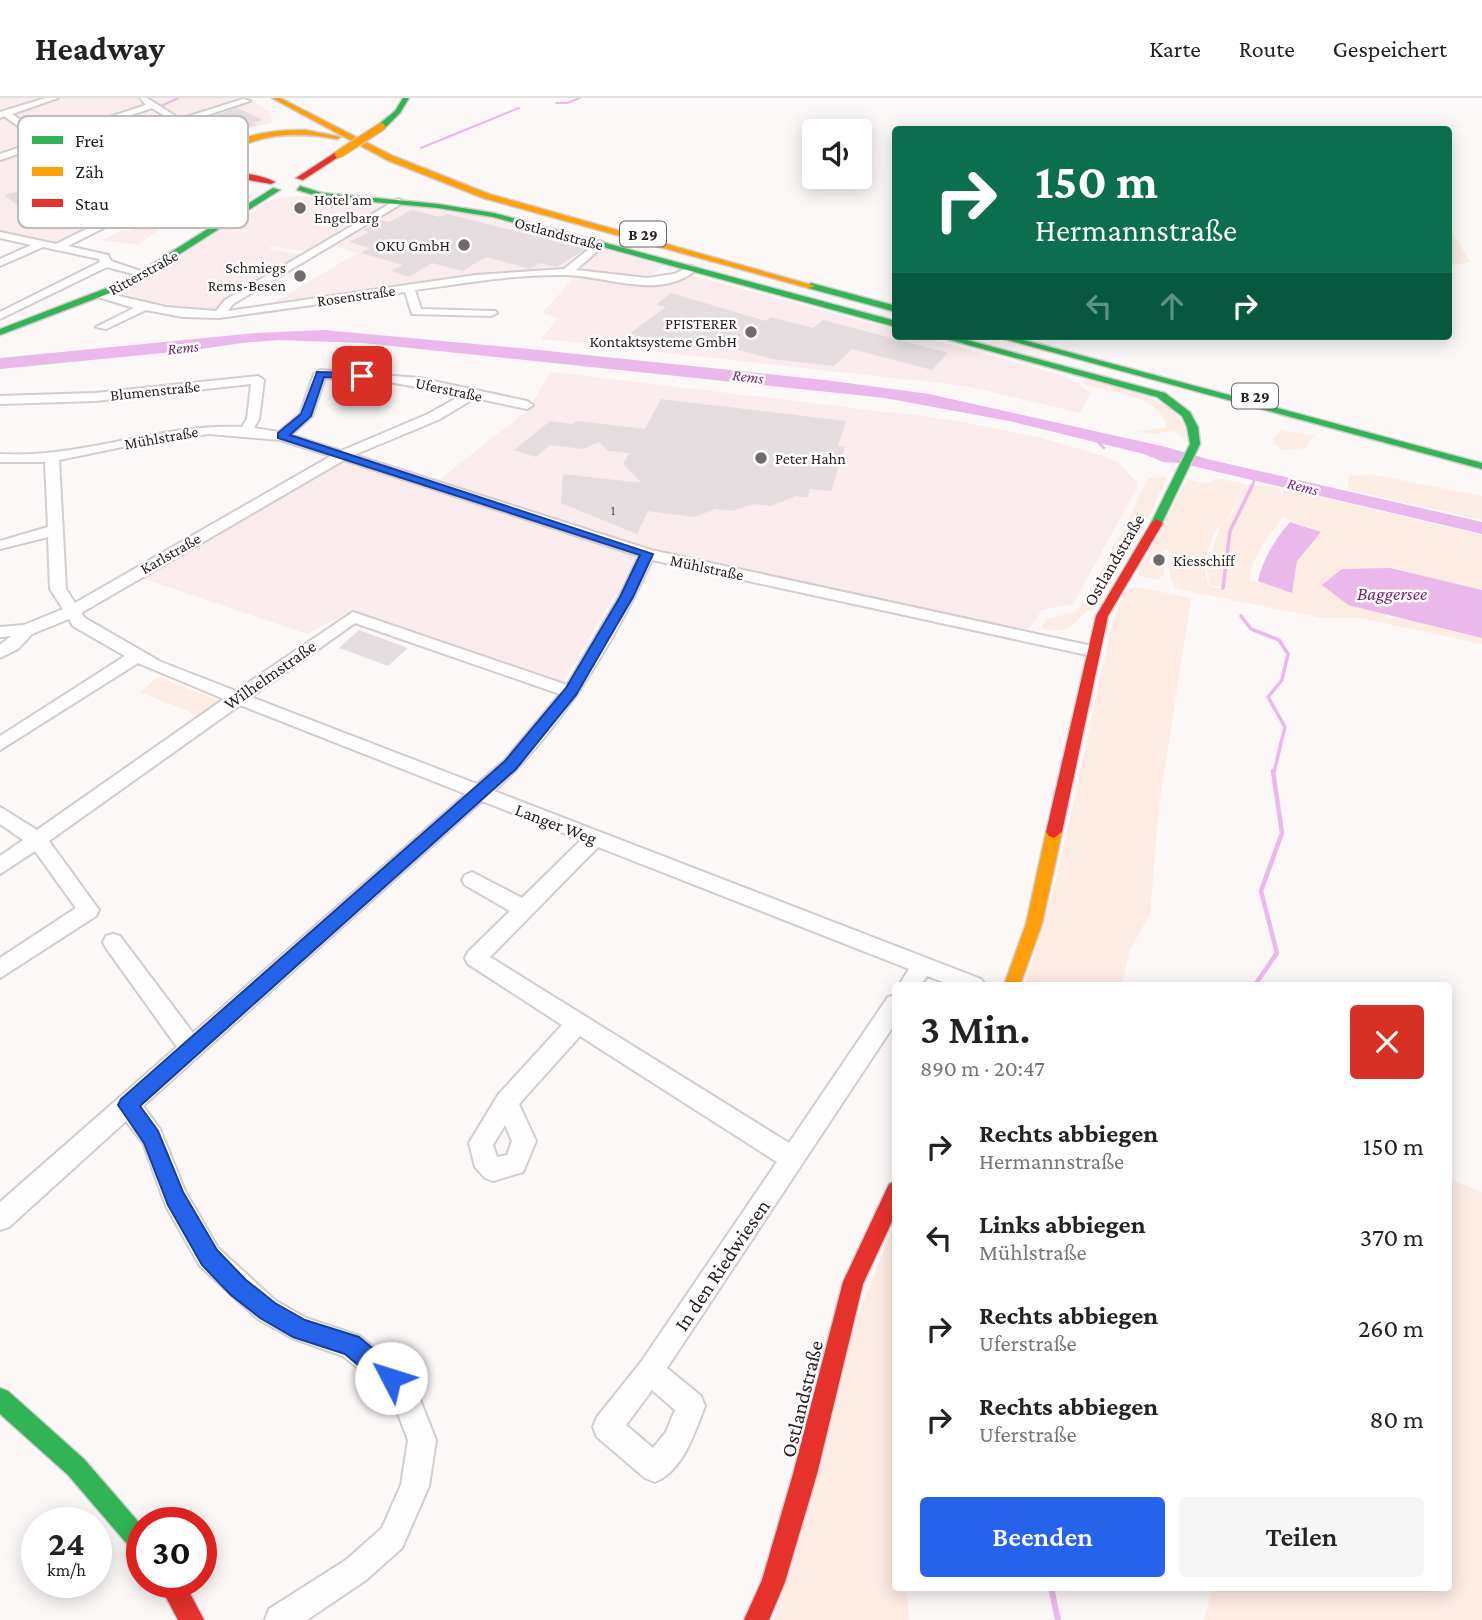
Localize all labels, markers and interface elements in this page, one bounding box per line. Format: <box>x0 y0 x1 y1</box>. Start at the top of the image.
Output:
text: Headway <box>35 30 165 67</box>
text: Karte <box>1149 35 1201 62</box>
text: Route <box>1239 35 1295 62</box>
text: Gespeichert <box>1333 35 1447 62</box>
legend <box>18 116 248 228</box>
map controls <box>802 119 872 189</box>
button: sound <box>802 119 872 189</box>
text: Frei <box>75 130 104 151</box>
icon: right <box>920 154 1011 245</box>
text: 150 m <box>1035 154 1158 209</box>
text: Zäh <box>75 161 104 182</box>
place label: Hotel am Engelbarg <box>314 191 379 227</box>
text: Stau <box>75 193 109 214</box>
marker: Hotel am Engelbarg <box>292 200 308 216</box>
text: Hermannstraße <box>1035 212 1237 248</box>
street label: Ostlandstraße <box>513 213 605 253</box>
road number: B 29 <box>620 222 666 246</box>
place label: OKU GmbH <box>375 237 450 254</box>
marker: OKU GmbH <box>456 237 472 253</box>
street label: Ritterstraße <box>106 246 181 298</box>
place label: Schmiegs Rems-Besen <box>208 259 286 294</box>
marker: Schmiegs Rems-Besen <box>292 268 308 284</box>
street label: Rosenstraße <box>316 282 396 309</box>
icon: left <box>1080 287 1118 325</box>
icon: ahead <box>1153 287 1191 325</box>
icon: right <box>1226 287 1264 325</box>
place label: PFISTERER Kontaktsysteme GmbH <box>590 315 737 351</box>
marker: PFISTERER Kontaktsysteme GmbH <box>743 324 759 340</box>
water label: Rems <box>167 337 200 358</box>
pin <box>332 346 392 406</box>
icon: arrive <box>343 357 381 395</box>
water label: Rems <box>731 366 765 387</box>
street label: Uferstraße <box>414 374 484 405</box>
street label: Blumenstraße <box>109 377 201 404</box>
road number: B 29 <box>1232 384 1278 408</box>
street label: Mühlstraße <box>123 423 199 452</box>
marker: Peter Hahn <box>753 450 769 466</box>
place label: Peter Hahn <box>775 450 846 467</box>
water label: Rems <box>1286 474 1320 499</box>
house number: 1 <box>611 502 616 518</box>
street label: Ostlandstraße <box>1080 510 1148 609</box>
street label: Karlstraße <box>137 529 203 577</box>
street label: Mühlstraße <box>669 551 745 584</box>
marker: Kiesschiff <box>1151 552 1167 568</box>
place label: Kiesschiff <box>1173 552 1236 569</box>
water label: Baggersee <box>1357 583 1427 604</box>
street label: Wilhelmstraße <box>220 636 320 714</box>
street label: Langer Weg <box>512 799 600 849</box>
text: 3 Min. <box>920 1005 1030 1052</box>
button: close <box>1350 1005 1424 1079</box>
text: 890 m · 20:47 <box>920 1055 1045 1081</box>
text: Rechts abbiegen <box>979 1119 1158 1148</box>
icon: right <box>920 1128 958 1166</box>
text: 150 m <box>1363 1132 1424 1161</box>
text: Hermannstraße <box>979 1148 1124 1174</box>
street label: In den Riedwiesen <box>669 1195 775 1335</box>
text: Links abbiegen <box>979 1210 1146 1239</box>
icon: left <box>920 1219 958 1257</box>
text: 370 m <box>1360 1223 1424 1252</box>
text: Mühlstraße <box>979 1239 1087 1265</box>
text: Rechts abbiegen <box>979 1301 1158 1330</box>
icon: right <box>920 1310 958 1348</box>
text: 260 m <box>1358 1314 1424 1343</box>
text: Uferstraße <box>979 1330 1077 1356</box>
street label: Ostlandstraße <box>776 1338 828 1460</box>
position arrow <box>354 1341 428 1415</box>
text: Rechts abbiegen <box>979 1392 1158 1421</box>
icon: right <box>920 1401 958 1439</box>
text: 80 m <box>1370 1405 1424 1434</box>
text: Uferstraße <box>979 1421 1077 1447</box>
button: Beenden <box>920 1497 1165 1577</box>
button: Teilen <box>1179 1497 1424 1577</box>
speed limit sign: 30 <box>126 1507 217 1598</box>
text: 24 <box>48 1524 85 1563</box>
text: km/h <box>47 1560 86 1580</box>

